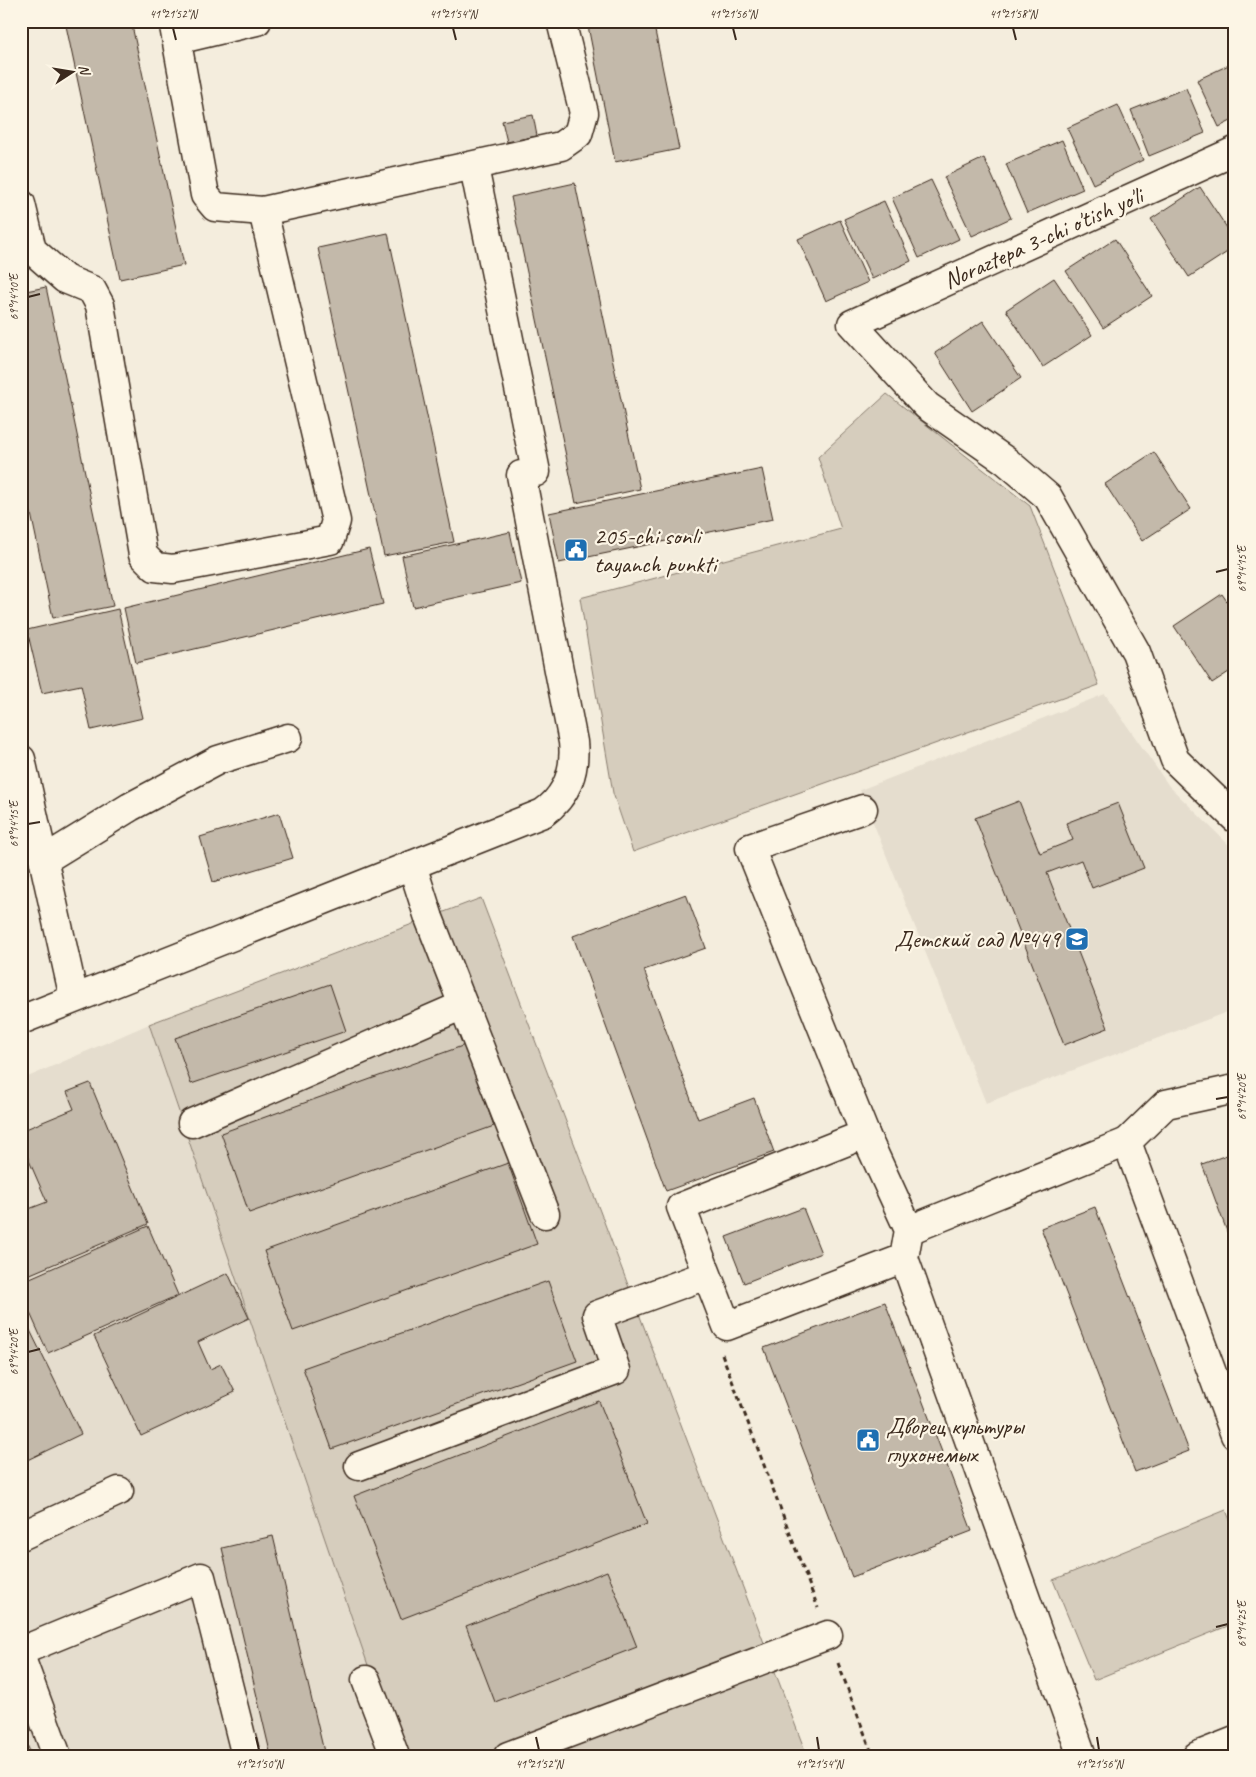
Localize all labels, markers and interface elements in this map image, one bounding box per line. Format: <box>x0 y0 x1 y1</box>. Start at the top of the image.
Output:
text: 41°21'52"N <box>149 6 198 22</box>
text: 41°21'54"N <box>429 6 478 22</box>
text: 41°21'56"N <box>709 6 758 22</box>
text: 41°21'58"N <box>989 6 1038 22</box>
north arrow <box>48 48 98 98</box>
text: N <box>75 63 94 78</box>
street label: Noraztepa 3-chi o'tish yo'li <box>939 180 1150 295</box>
text: 69°14'10"E <box>6 272 22 320</box>
place label: 205-chi sonli tayanch punkti <box>594 521 719 579</box>
public building icon: 205-chi sonli tayanch punkti <box>563 537 589 563</box>
text: 69°14'15"E <box>1234 544 1250 592</box>
text: 69°14'15"E <box>6 799 22 847</box>
place label: Детский сад №449 <box>894 924 1062 954</box>
school or university icon: Детский сад №449 <box>1064 926 1090 952</box>
text: 69°14'20"E <box>1234 1072 1250 1120</box>
text: 69°14'20"E <box>6 1327 22 1375</box>
place label: Дворец культуры глухонемых <box>886 1411 1026 1469</box>
public building icon: Дворец культуры глухонемых <box>855 1427 881 1453</box>
text: 69°14'25"E <box>1234 1599 1250 1647</box>
text: 41°21'50"N <box>235 1756 284 1772</box>
text: 41°21'52"N <box>515 1756 564 1772</box>
text: 41°21'54"N <box>795 1756 844 1772</box>
text: 41°21'56"N <box>1075 1756 1124 1772</box>

